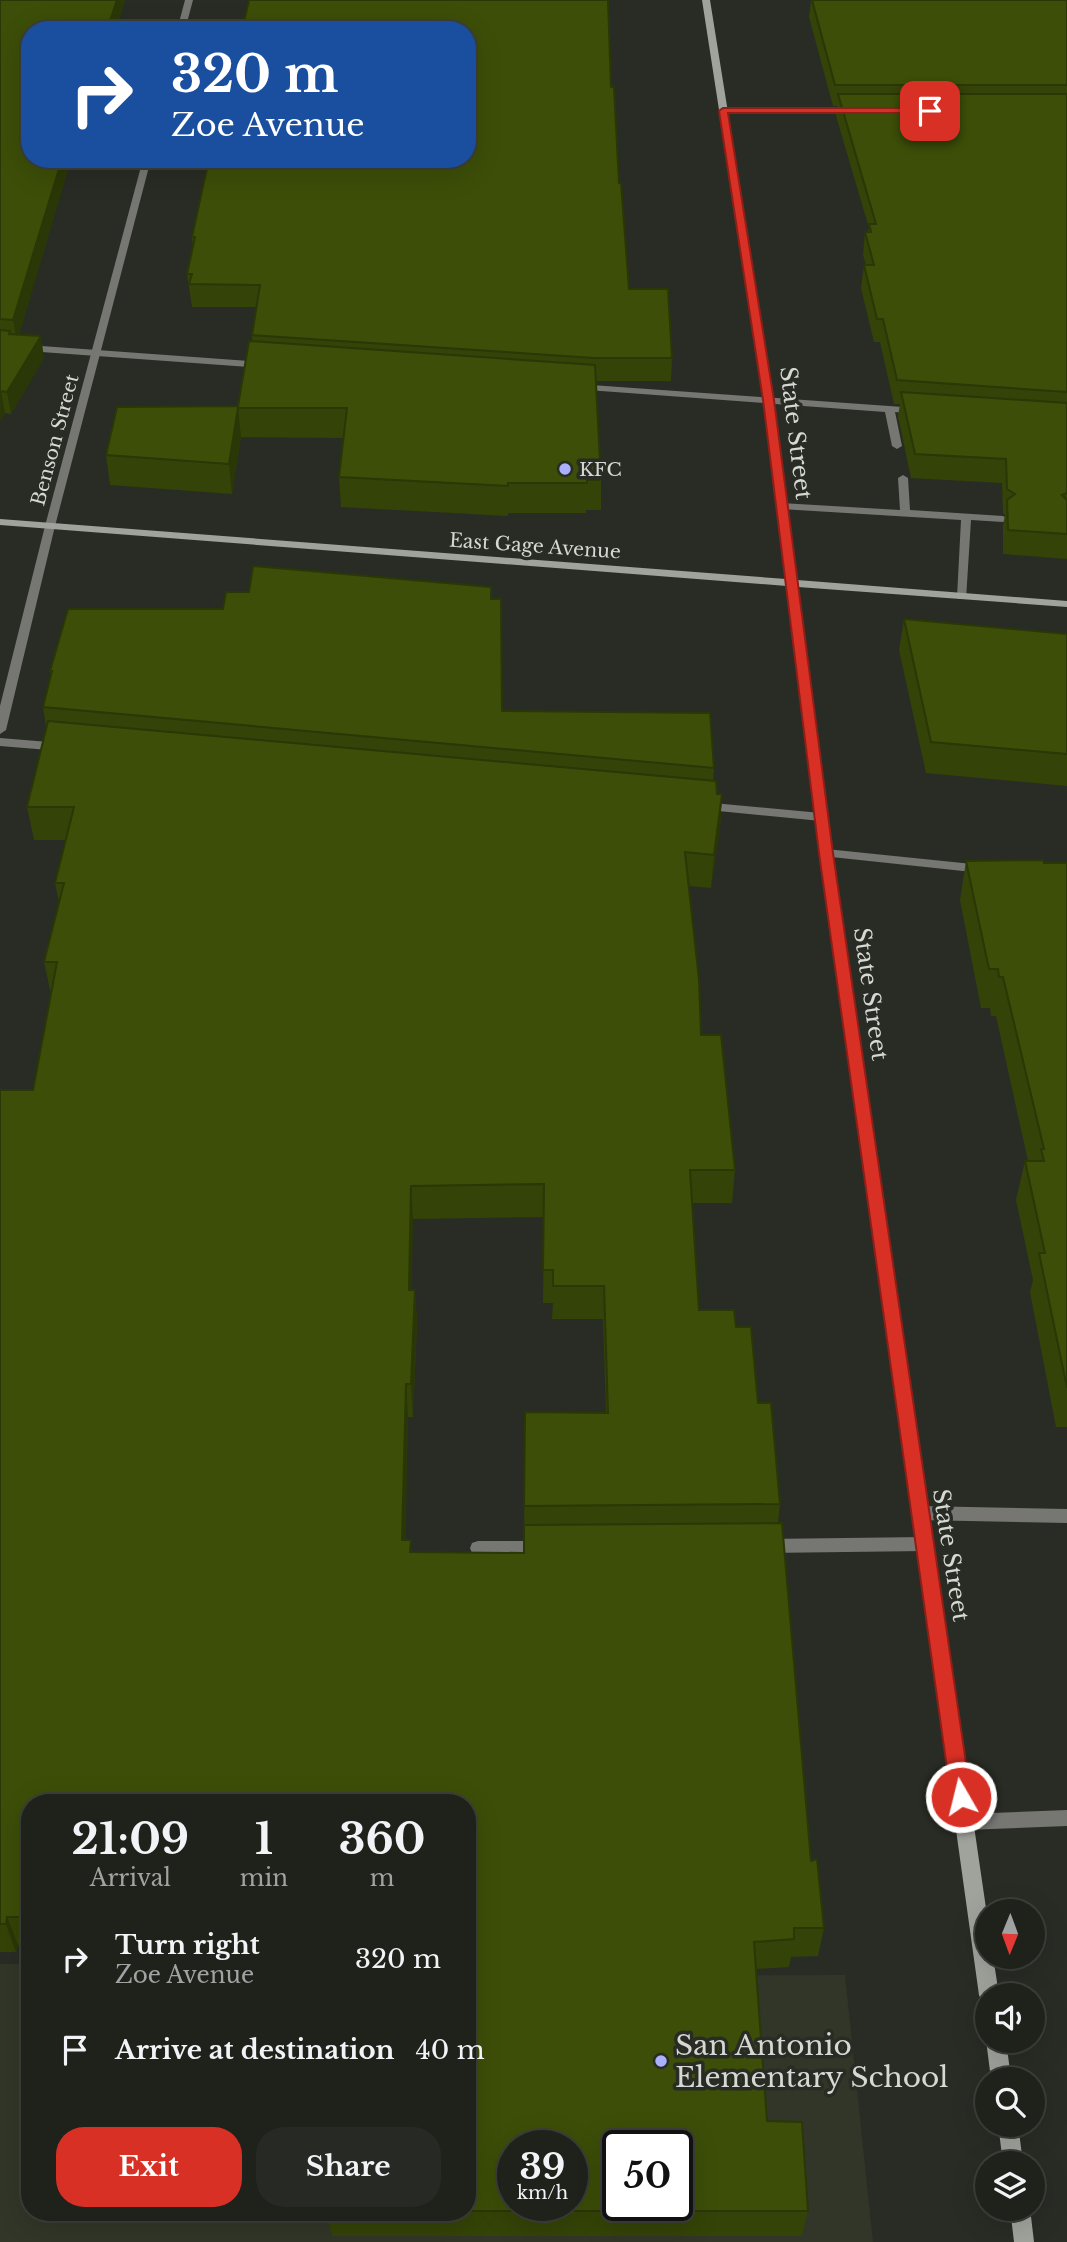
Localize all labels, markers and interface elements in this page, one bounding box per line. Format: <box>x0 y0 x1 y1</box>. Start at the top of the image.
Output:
text: 320 m <box>171 44 338 105</box>
icon: right <box>56 49 147 140</box>
pin <box>900 81 960 141</box>
icon: arrive <box>911 92 949 130</box>
text: Zoe Avenue <box>171 105 365 145</box>
street label: State Street <box>774 365 818 501</box>
street label: Benson Street <box>26 371 84 508</box>
place label: KFC <box>579 458 622 481</box>
marker: KFC <box>557 461 573 477</box>
street label: East Gage Avenue <box>448 529 622 563</box>
street label: State Street <box>848 926 894 1063</box>
street label: State Street <box>927 1487 975 1624</box>
position arrow <box>924 1760 998 1834</box>
text: 21:09 <box>72 1813 189 1865</box>
text: 1 <box>255 1813 273 1865</box>
text: 360 <box>339 1813 425 1865</box>
text: Arrival <box>90 1864 171 1892</box>
text: min <box>240 1864 288 1892</box>
text: m <box>370 1864 394 1892</box>
north arrow <box>975 1899 1045 1969</box>
map controls <box>975 1899 1045 2221</box>
text: Turn right <box>115 1929 260 1961</box>
icon: right <box>56 1940 94 1978</box>
text: 320 m <box>355 1943 441 1975</box>
text: Zoe Avenue <box>115 1961 254 1989</box>
button: sound <box>975 1983 1045 2053</box>
place label: San Antonio Elementary School <box>675 2028 948 2095</box>
icon: arrive <box>56 2031 94 2069</box>
text: Arrive at destination <box>115 2034 395 2066</box>
text: 40 m <box>416 2034 485 2066</box>
marker: San Antonio Elementary School <box>653 2053 669 2069</box>
button: search <box>975 2067 1045 2137</box>
button: Exit <box>56 2127 242 2207</box>
button: Share <box>256 2127 441 2207</box>
speed limit sign: 50 <box>602 2130 693 2221</box>
text: 39 <box>520 2145 565 2188</box>
button: layers <box>975 2151 1045 2221</box>
text: km/h <box>517 2182 568 2204</box>

